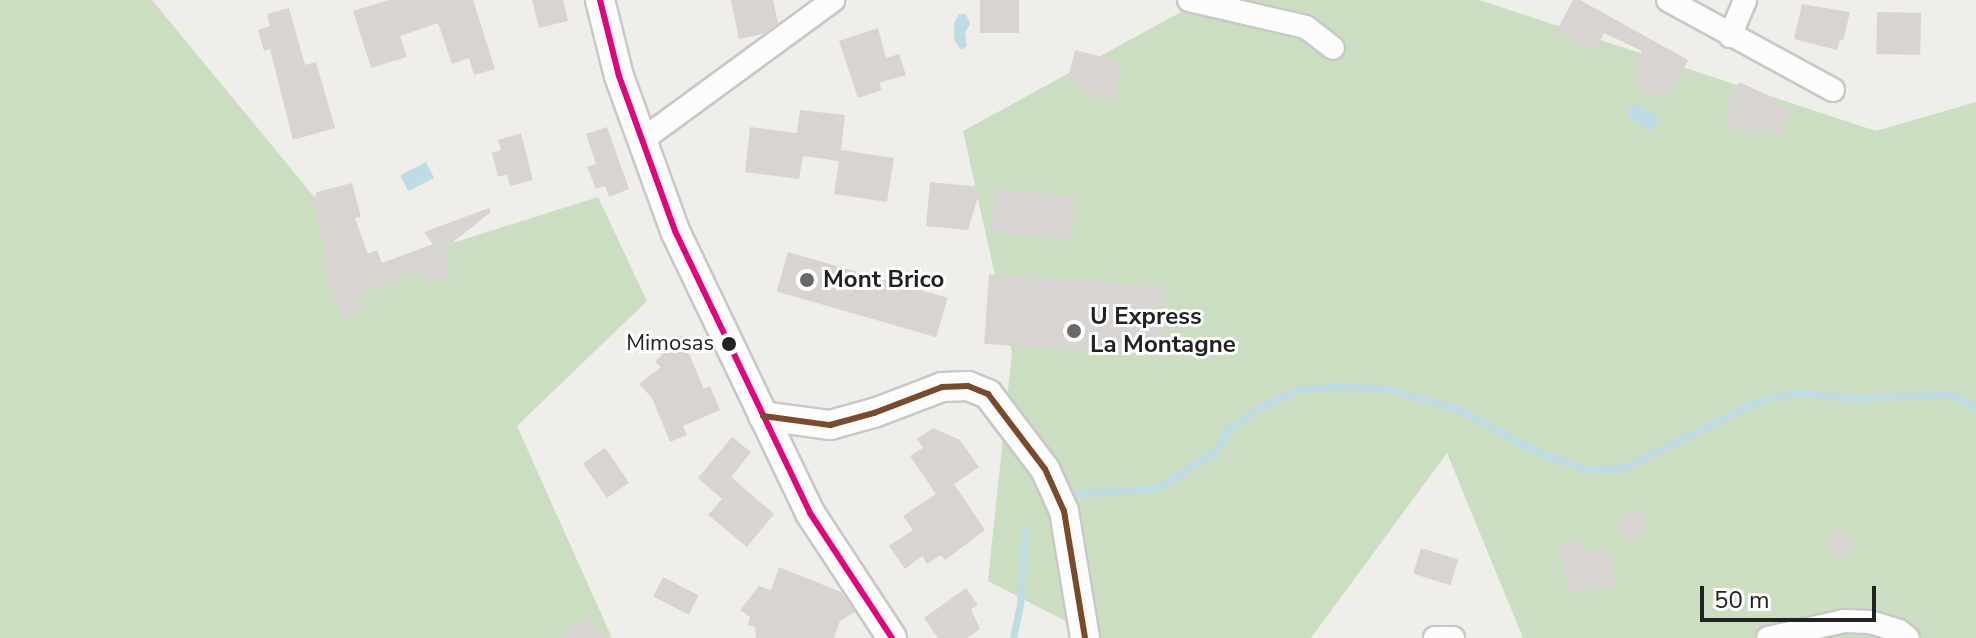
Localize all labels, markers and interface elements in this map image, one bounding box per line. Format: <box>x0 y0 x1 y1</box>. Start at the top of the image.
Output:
place label: Mont Brico <box>823 266 944 294</box>
marker: Mont Brico <box>798 271 816 289</box>
place label: U Express La Montagne <box>1090 303 1236 359</box>
marker: U Express La Montagne <box>1065 322 1083 340</box>
place label: Mimosas <box>626 331 714 357</box>
marker: Mimosas <box>721 336 737 352</box>
scale bar <box>1704 570 1880 620</box>
text: 50 m <box>1714 584 1770 616</box>

